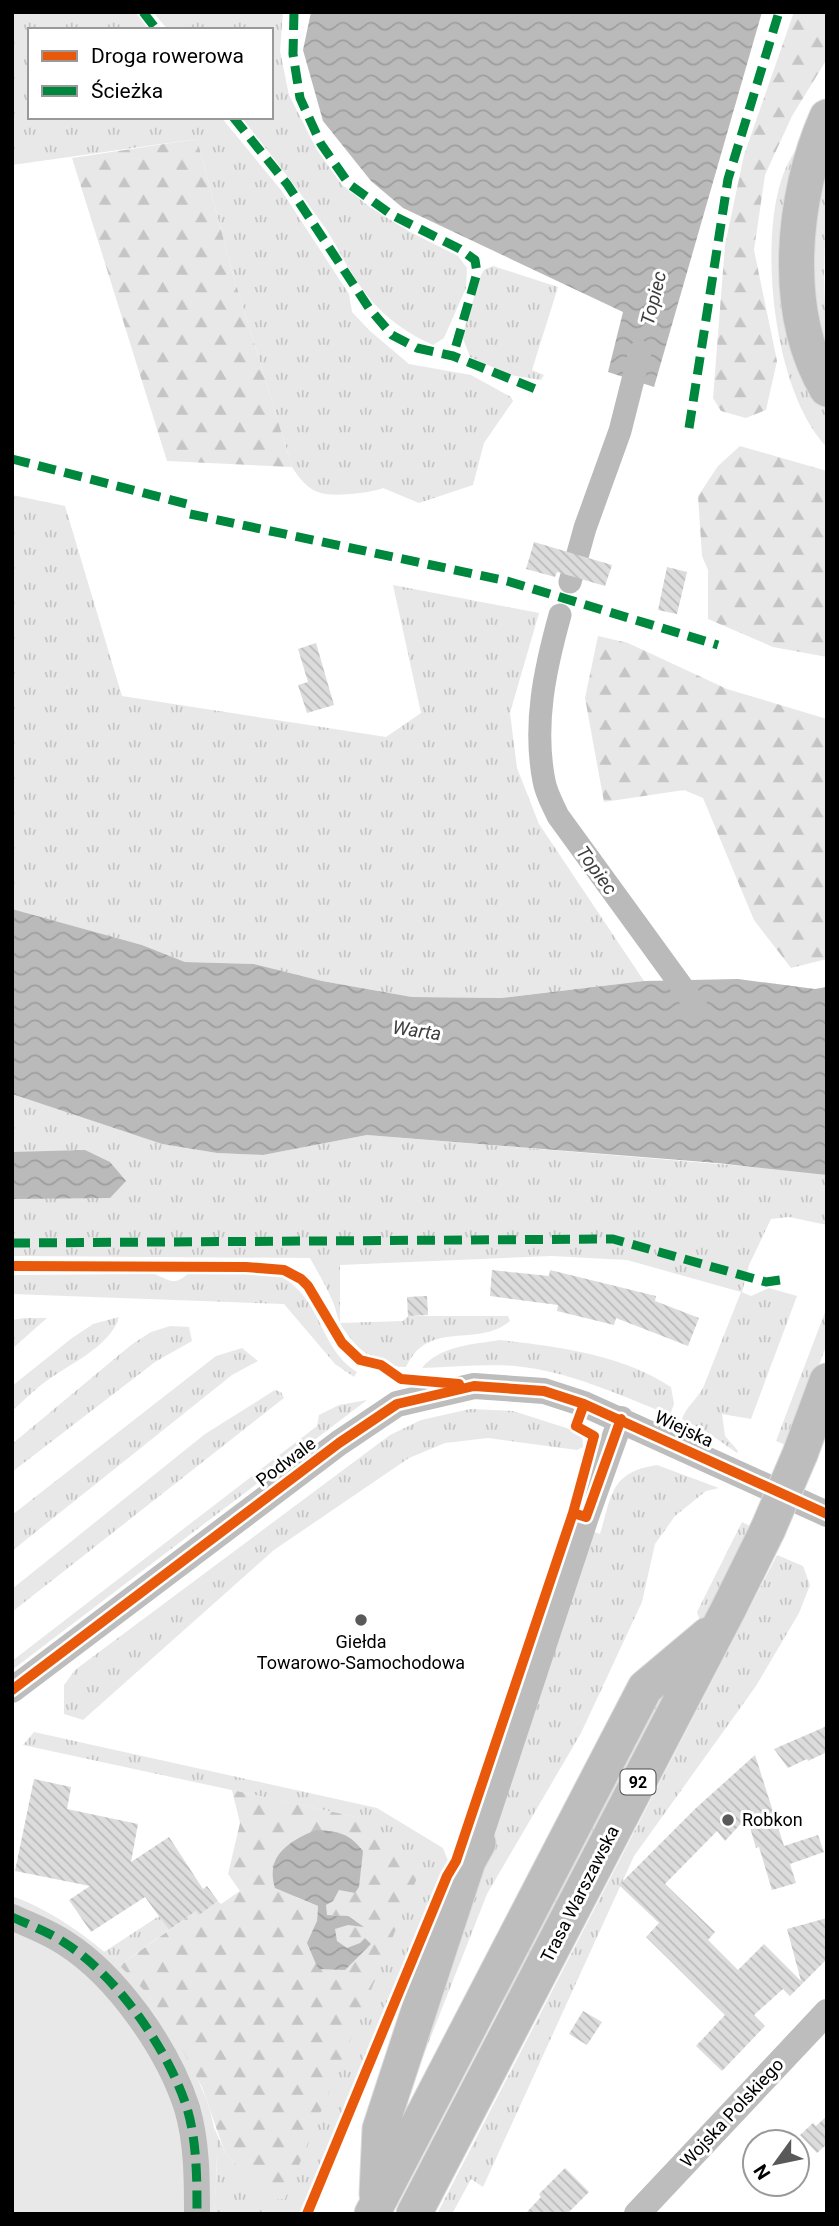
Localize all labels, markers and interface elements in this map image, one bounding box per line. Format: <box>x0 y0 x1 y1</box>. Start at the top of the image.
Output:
legend <box>28 28 273 119</box>
text: Droga rowerowa <box>91 44 244 68</box>
text: Ścieżka <box>91 79 163 103</box>
water label: Topiec <box>636 268 671 328</box>
water label: Topiec <box>571 841 622 900</box>
water label: Warta <box>391 1016 443 1045</box>
street label: Wiejska <box>651 1406 717 1451</box>
street label: Podwale <box>252 1432 320 1491</box>
marker: Giełda Towarowo-Samochodowa <box>353 1612 369 1628</box>
place label: Giełda Towarowo-Samochodowa <box>257 1631 465 1673</box>
road number: 92 <box>620 1770 656 1795</box>
place label: Robkon <box>742 1809 803 1830</box>
marker: Robkon <box>720 1812 736 1828</box>
street label: Trasa Warszawska <box>536 1822 623 1966</box>
street label: Wojska Polskiego <box>676 2054 788 2172</box>
north arrow <box>741 2128 811 2198</box>
text: N <box>749 2160 775 2184</box>

